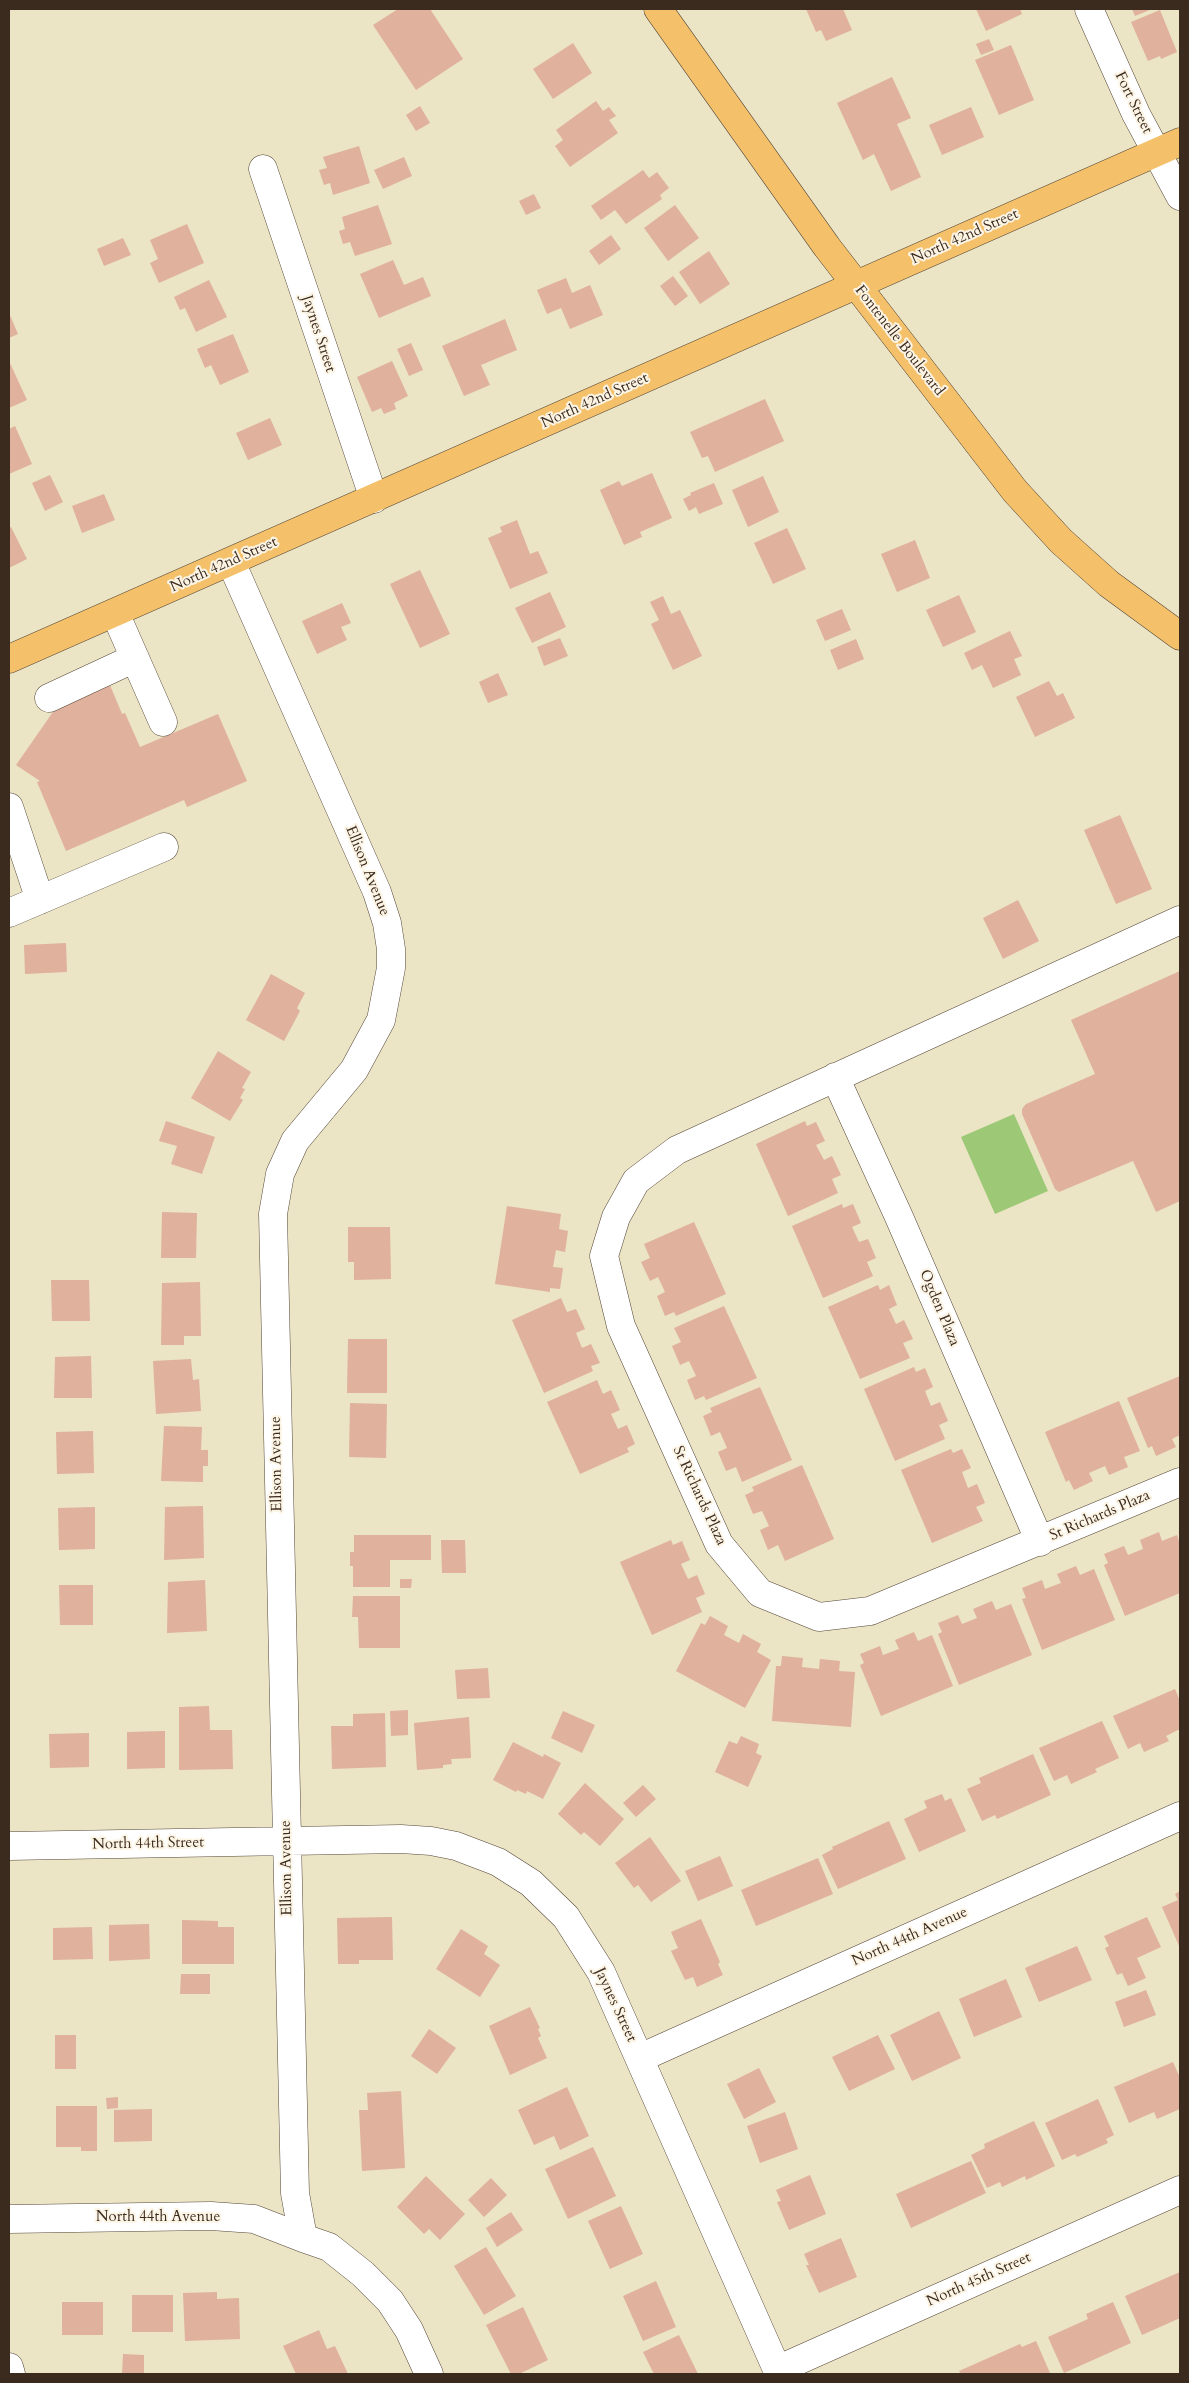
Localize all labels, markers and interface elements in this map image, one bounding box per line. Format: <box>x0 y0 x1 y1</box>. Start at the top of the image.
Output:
street label: Fort Street <box>1110 69 1156 137</box>
street label: North 42nd Street <box>909 205 1021 269</box>
street label: Fontenelle Boulevard <box>850 282 948 400</box>
street label: Jaynes Street <box>297 293 339 375</box>
street label: North 42nd Street <box>539 369 651 433</box>
street label: North 42nd Street <box>168 533 280 597</box>
street label: Ellison Avenue <box>341 823 393 919</box>
street label: Ogden Plaza <box>915 1267 963 1349</box>
street label: Ellison Avenue <box>267 1416 287 1512</box>
street label: St Richards Plaza <box>668 1444 730 1548</box>
street label: St Richards Plaza <box>1047 1487 1153 1545</box>
street label: Ellison Avenue <box>277 1820 297 1916</box>
street label: North 44th Street <box>92 1834 204 1854</box>
street label: North 44th Avenue <box>850 1903 970 1971</box>
street label: Jaynes Street <box>590 1965 640 2045</box>
street label: North 44th Avenue <box>96 2209 220 2227</box>
street label: North 45th Street <box>924 2249 1034 2311</box>

